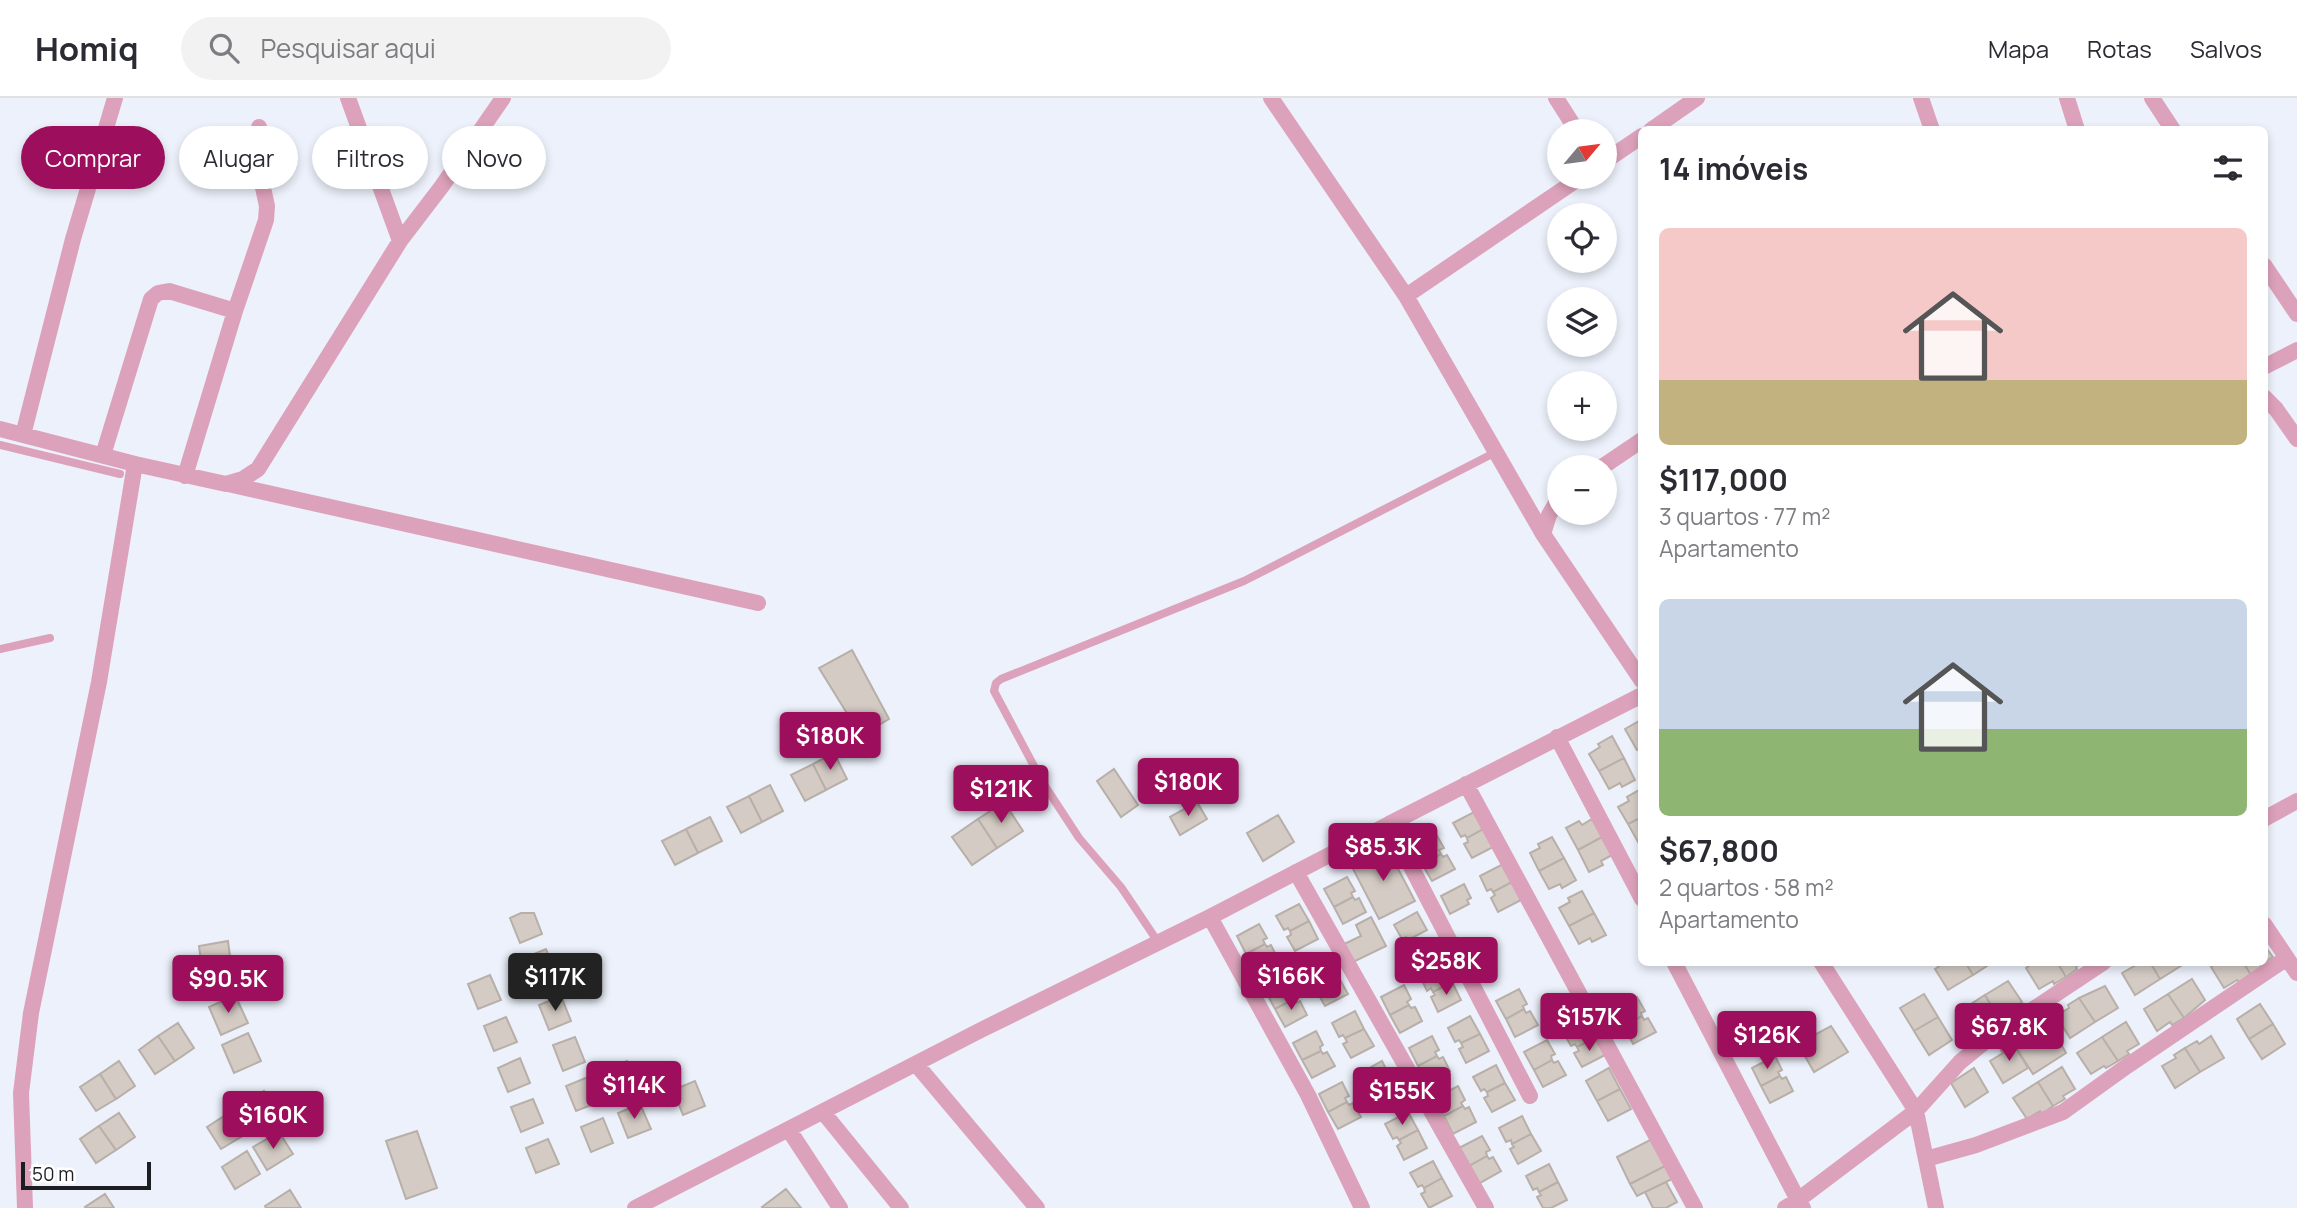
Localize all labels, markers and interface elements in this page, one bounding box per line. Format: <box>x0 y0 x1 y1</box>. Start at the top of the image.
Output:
search box <box>181 17 671 80</box>
text: Homiq <box>35 26 139 71</box>
icon: search <box>205 29 243 67</box>
text: Pesquisar aqui <box>261 30 436 66</box>
text: Mapa <box>1988 32 2049 65</box>
text: Rotas <box>2087 32 2152 65</box>
text: Salvos <box>2190 32 2262 65</box>
north arrow <box>1547 119 1617 189</box>
map controls <box>1547 119 1617 525</box>
chip: Comprar <box>21 126 165 189</box>
chip: Alugar <box>179 126 298 189</box>
chip: Filtros <box>312 126 428 189</box>
chip: Novo <box>442 126 546 189</box>
text: 14 imóveis <box>1659 148 1808 189</box>
icon: filters <box>2209 149 2247 187</box>
button: locate <box>1547 203 1617 273</box>
icon: home <box>1890 273 2016 399</box>
button: layers <box>1547 287 1617 357</box>
button: + <box>1547 371 1617 441</box>
button: − <box>1547 455 1617 525</box>
text: $117,000 <box>1659 459 1788 500</box>
text: 3 quartos · 77 m² <box>1659 500 1830 532</box>
text: Apartamento <box>1659 532 1799 564</box>
icon: home <box>1890 644 2016 770</box>
pin: $180K <box>781 712 879 772</box>
text: $180K <box>796 719 864 751</box>
pin: $180K <box>1139 758 1237 818</box>
text: $180K <box>1154 765 1222 797</box>
pin: $121K <box>952 766 1050 825</box>
text: $121K <box>969 772 1033 804</box>
pin: $85.3K <box>1326 824 1440 883</box>
text: $85.3K <box>1344 830 1422 862</box>
text: $67,800 <box>1659 830 1779 871</box>
text: 2 quartos · 58 m² <box>1659 871 1834 903</box>
text: Apartamento <box>1659 903 1799 935</box>
pin: $258K <box>1397 937 1495 997</box>
text: $258K <box>1411 944 1481 976</box>
pin: $166K <box>1242 953 1340 1012</box>
pin: $117K <box>506 954 604 1013</box>
pin: $90.5K <box>171 956 285 1015</box>
text: $166K <box>1257 959 1325 991</box>
text: $117K <box>524 960 586 992</box>
text: $90.5K <box>188 962 268 994</box>
pin: $157K <box>1540 993 1638 1053</box>
text: $157K <box>1556 1000 1622 1032</box>
pin: $67.8K <box>1952 1004 2066 1063</box>
text: $67.8K <box>1971 1010 2047 1042</box>
pin: $126K <box>1718 1012 1816 1071</box>
text: $126K <box>1733 1018 1801 1050</box>
pin: $114K <box>585 1062 683 1121</box>
text: $114K <box>602 1068 666 1100</box>
pin: $155K <box>1353 1068 1451 1127</box>
text: $155K <box>1369 1074 1435 1106</box>
pin: $160K <box>224 1091 322 1151</box>
text: $160K <box>239 1098 307 1130</box>
scale bar <box>21 1159 150 1191</box>
text: 50 m <box>32 1161 74 1187</box>

